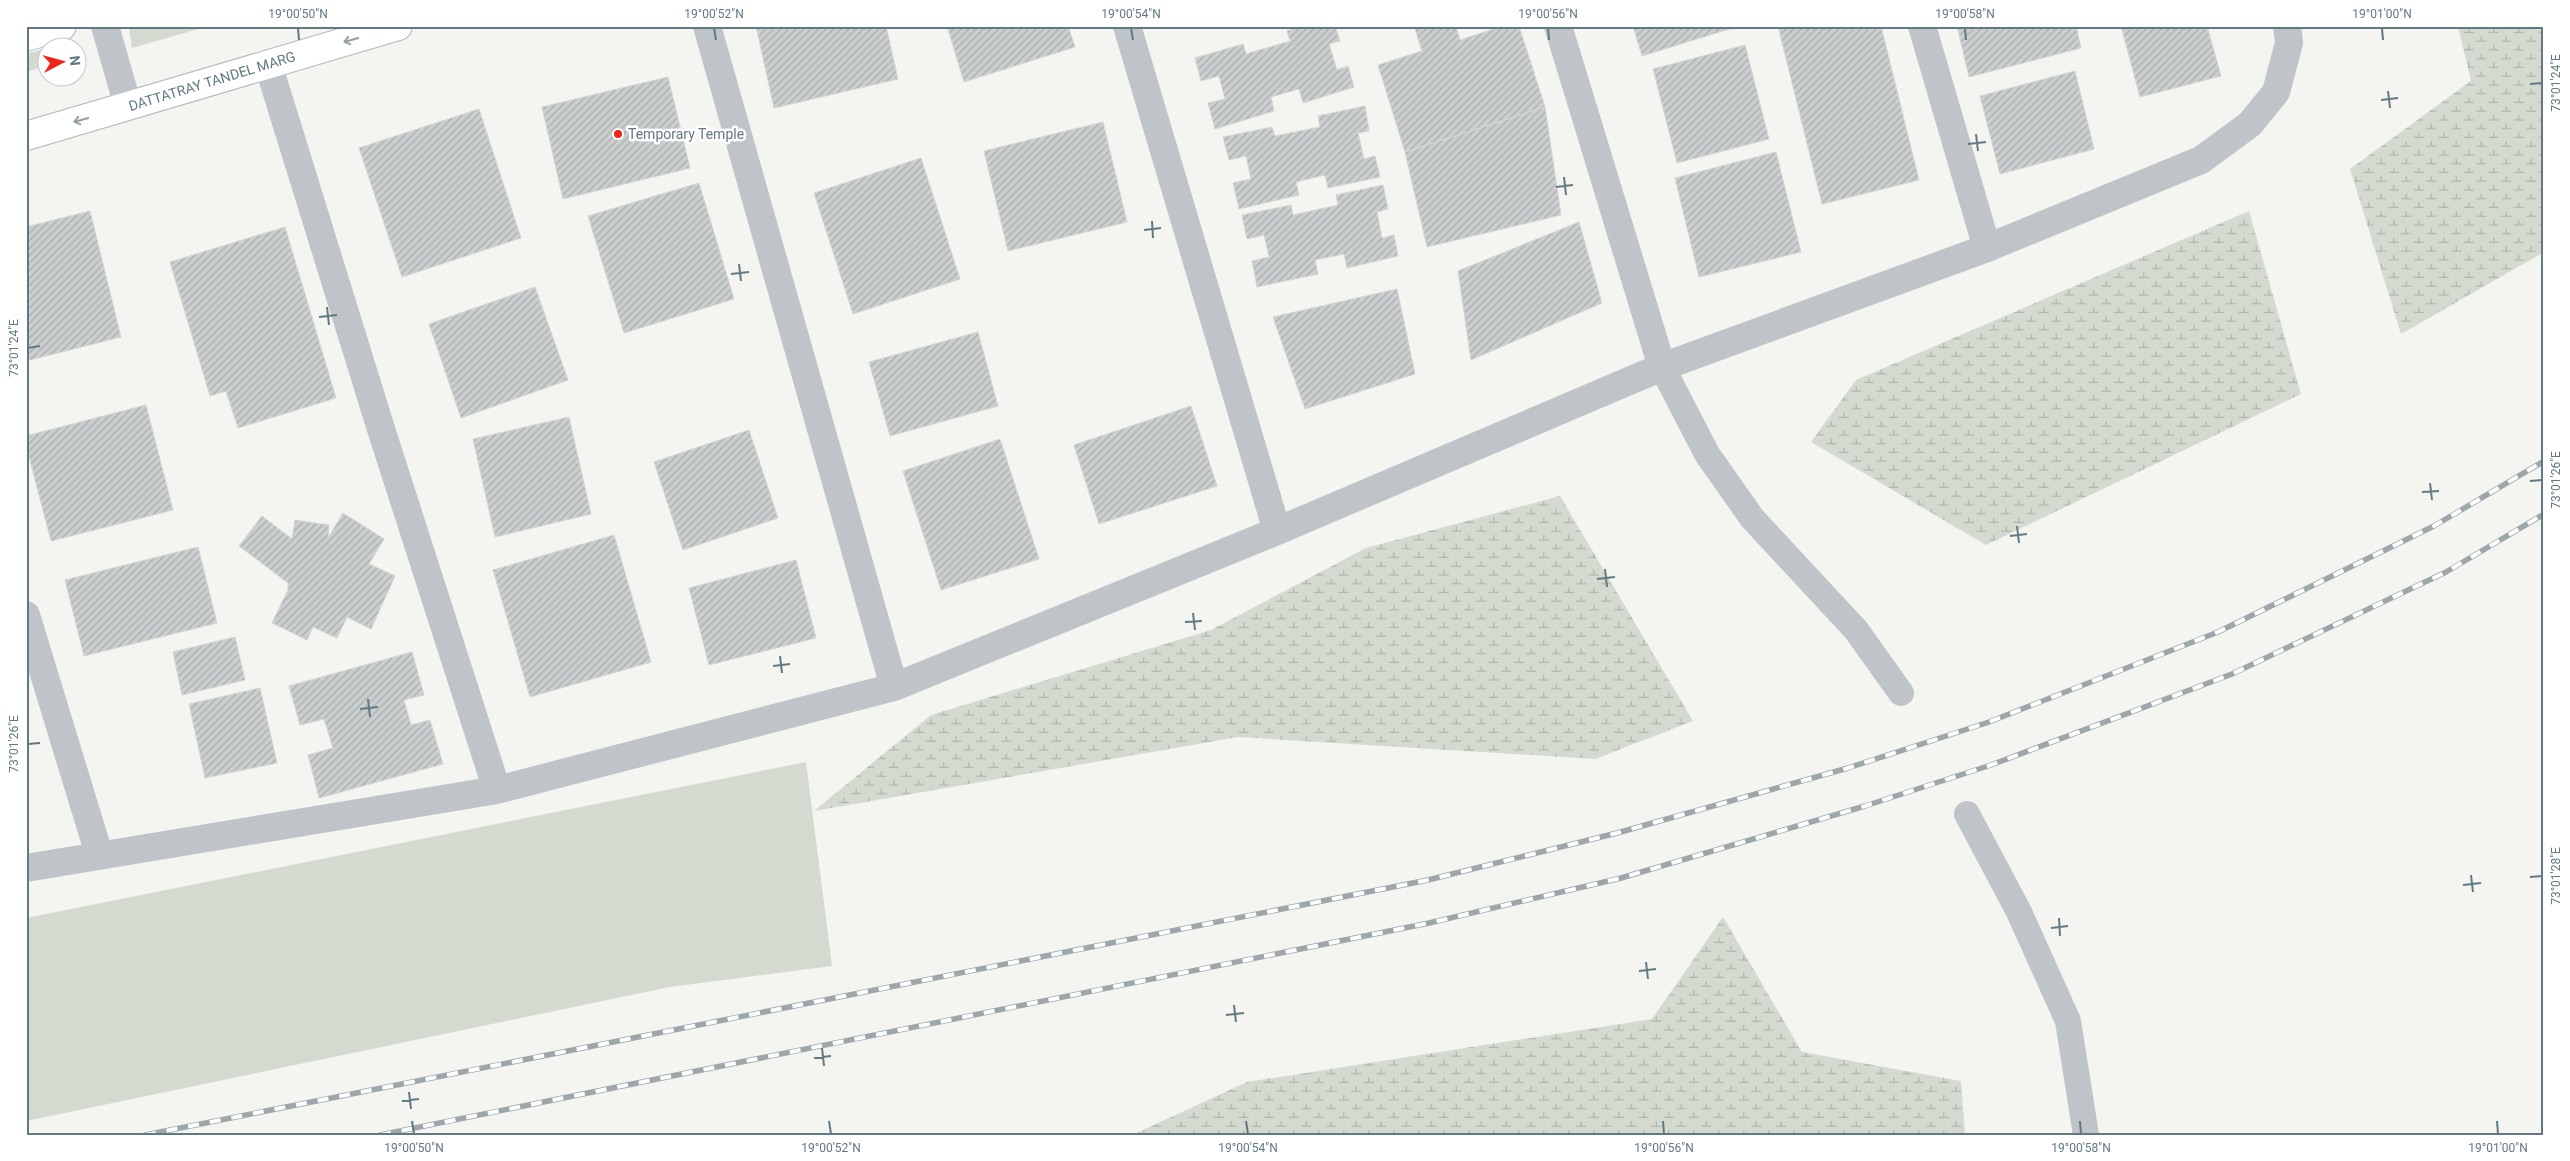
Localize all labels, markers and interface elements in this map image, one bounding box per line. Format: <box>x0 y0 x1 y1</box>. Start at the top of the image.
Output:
text: 19°00'50"N <box>268 7 328 21</box>
text: 19°00'52"N <box>684 7 744 21</box>
text: 19°00'54"N <box>1101 7 1161 21</box>
text: 19°00'56"N <box>1518 7 1578 21</box>
text: 19°00'58"N <box>1935 7 1995 21</box>
text: 19°01'00"N <box>2352 7 2412 21</box>
one-way arrow <box>343 36 359 45</box>
north arrow <box>38 38 88 88</box>
street label: DATTATRAY TANDEL MARG <box>127 48 297 114</box>
text: 73°01'24"E <box>2549 54 2563 112</box>
text: N <box>66 55 83 66</box>
one-way arrow <box>74 116 90 125</box>
place label: Temporary Temple <box>628 126 744 142</box>
marker: Temporary Temple <box>612 128 624 140</box>
text: 73°01'24"E <box>7 319 21 377</box>
text: 73°01'26"E <box>2549 451 2563 509</box>
text: 73°01'26"E <box>7 715 21 773</box>
text: 73°01'28"E <box>2549 847 2563 905</box>
text: 19°00'50"N <box>384 1141 444 1155</box>
text: 19°00'52"N <box>801 1141 861 1155</box>
text: 19°00'54"N <box>1218 1141 1278 1155</box>
text: 19°00'56"N <box>1634 1141 1694 1155</box>
text: 19°00'58"N <box>2051 1141 2111 1155</box>
text: 19°01'00"N <box>2468 1141 2528 1155</box>

